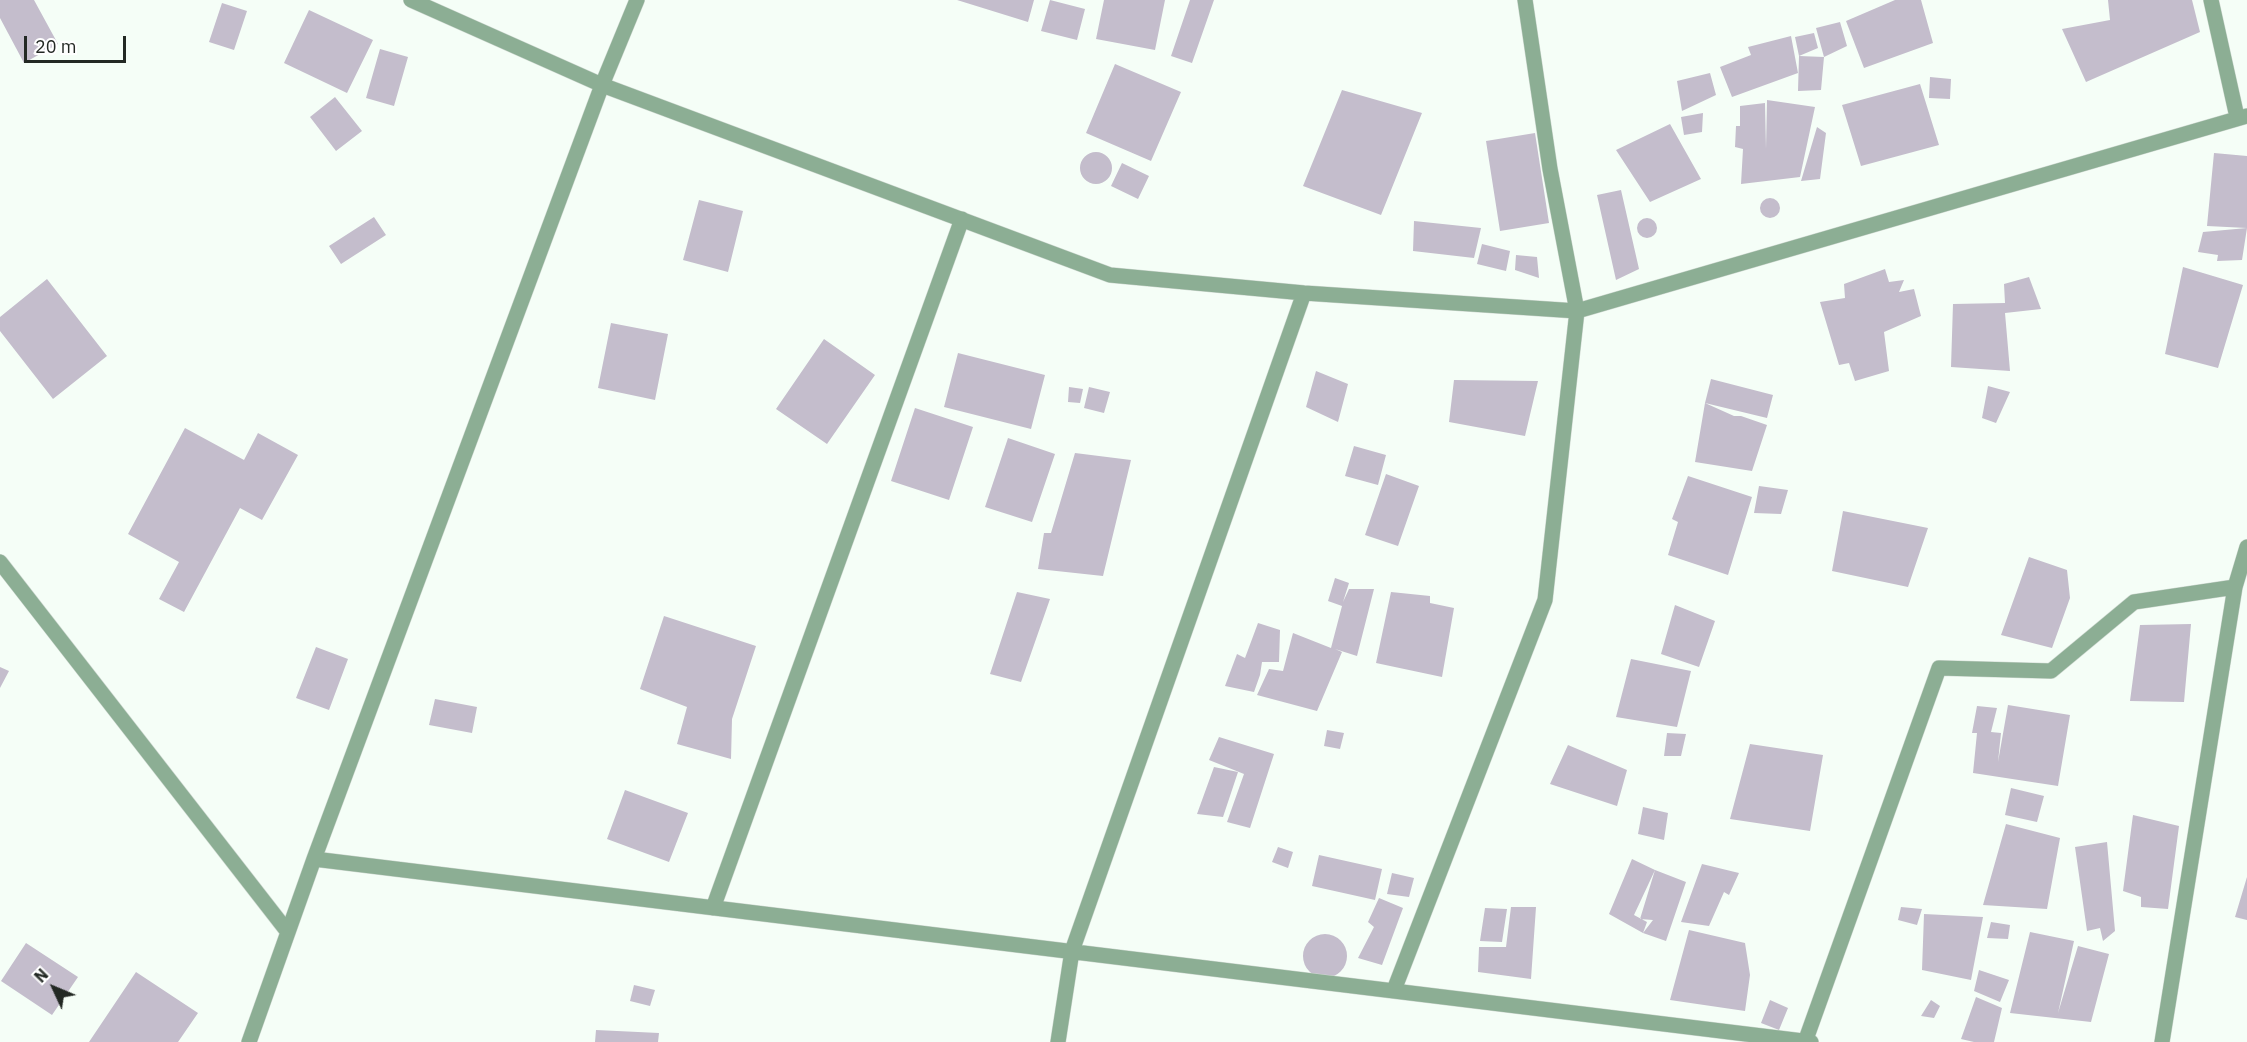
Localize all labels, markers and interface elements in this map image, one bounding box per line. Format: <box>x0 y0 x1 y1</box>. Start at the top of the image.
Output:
scale bar <box>27 24 129 62</box>
text: 20 m <box>35 35 77 58</box>
north arrow <box>24 958 84 1018</box>
text: N <box>30 964 52 987</box>

